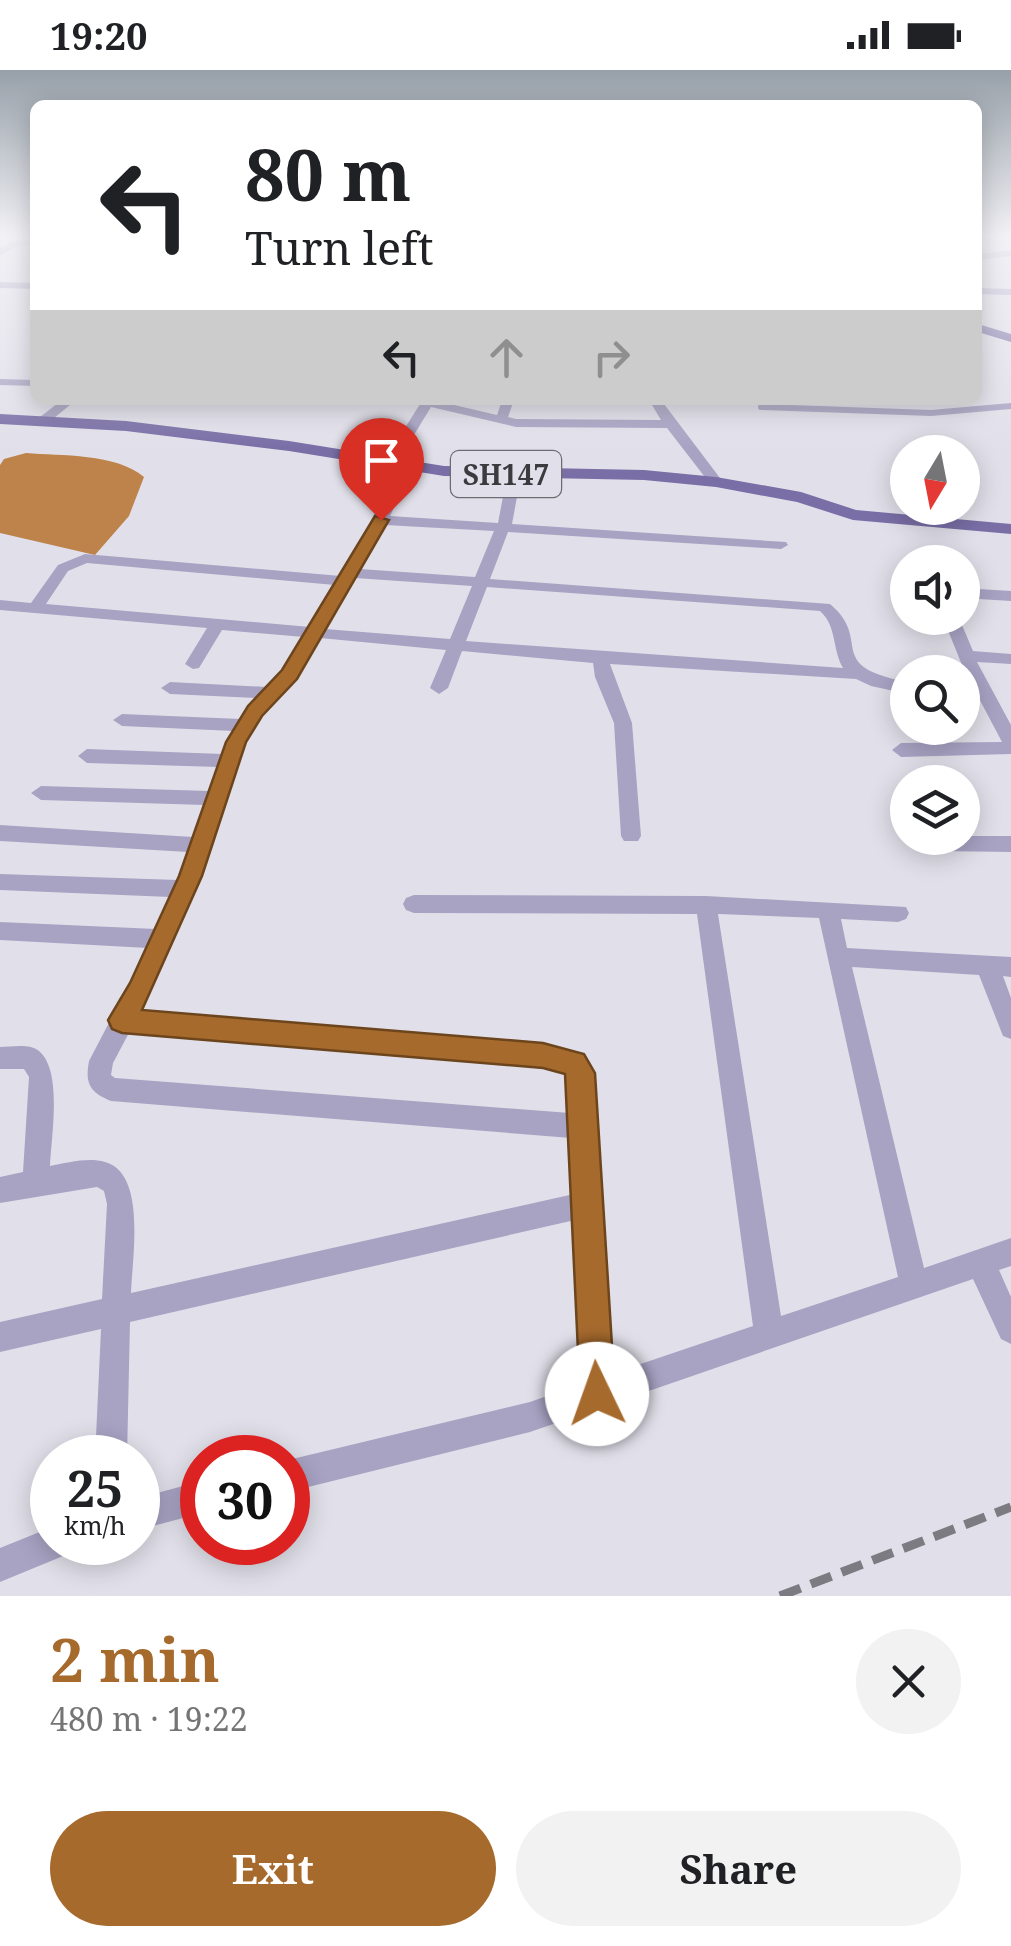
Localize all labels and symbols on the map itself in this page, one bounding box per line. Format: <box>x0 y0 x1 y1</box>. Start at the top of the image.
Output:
pin <box>339 418 424 521</box>
north arrow <box>890 435 980 525</box>
road number: SH147 <box>451 451 561 497</box>
position arrow <box>545 1342 649 1446</box>
speed limit sign: 30 <box>180 1435 310 1565</box>

